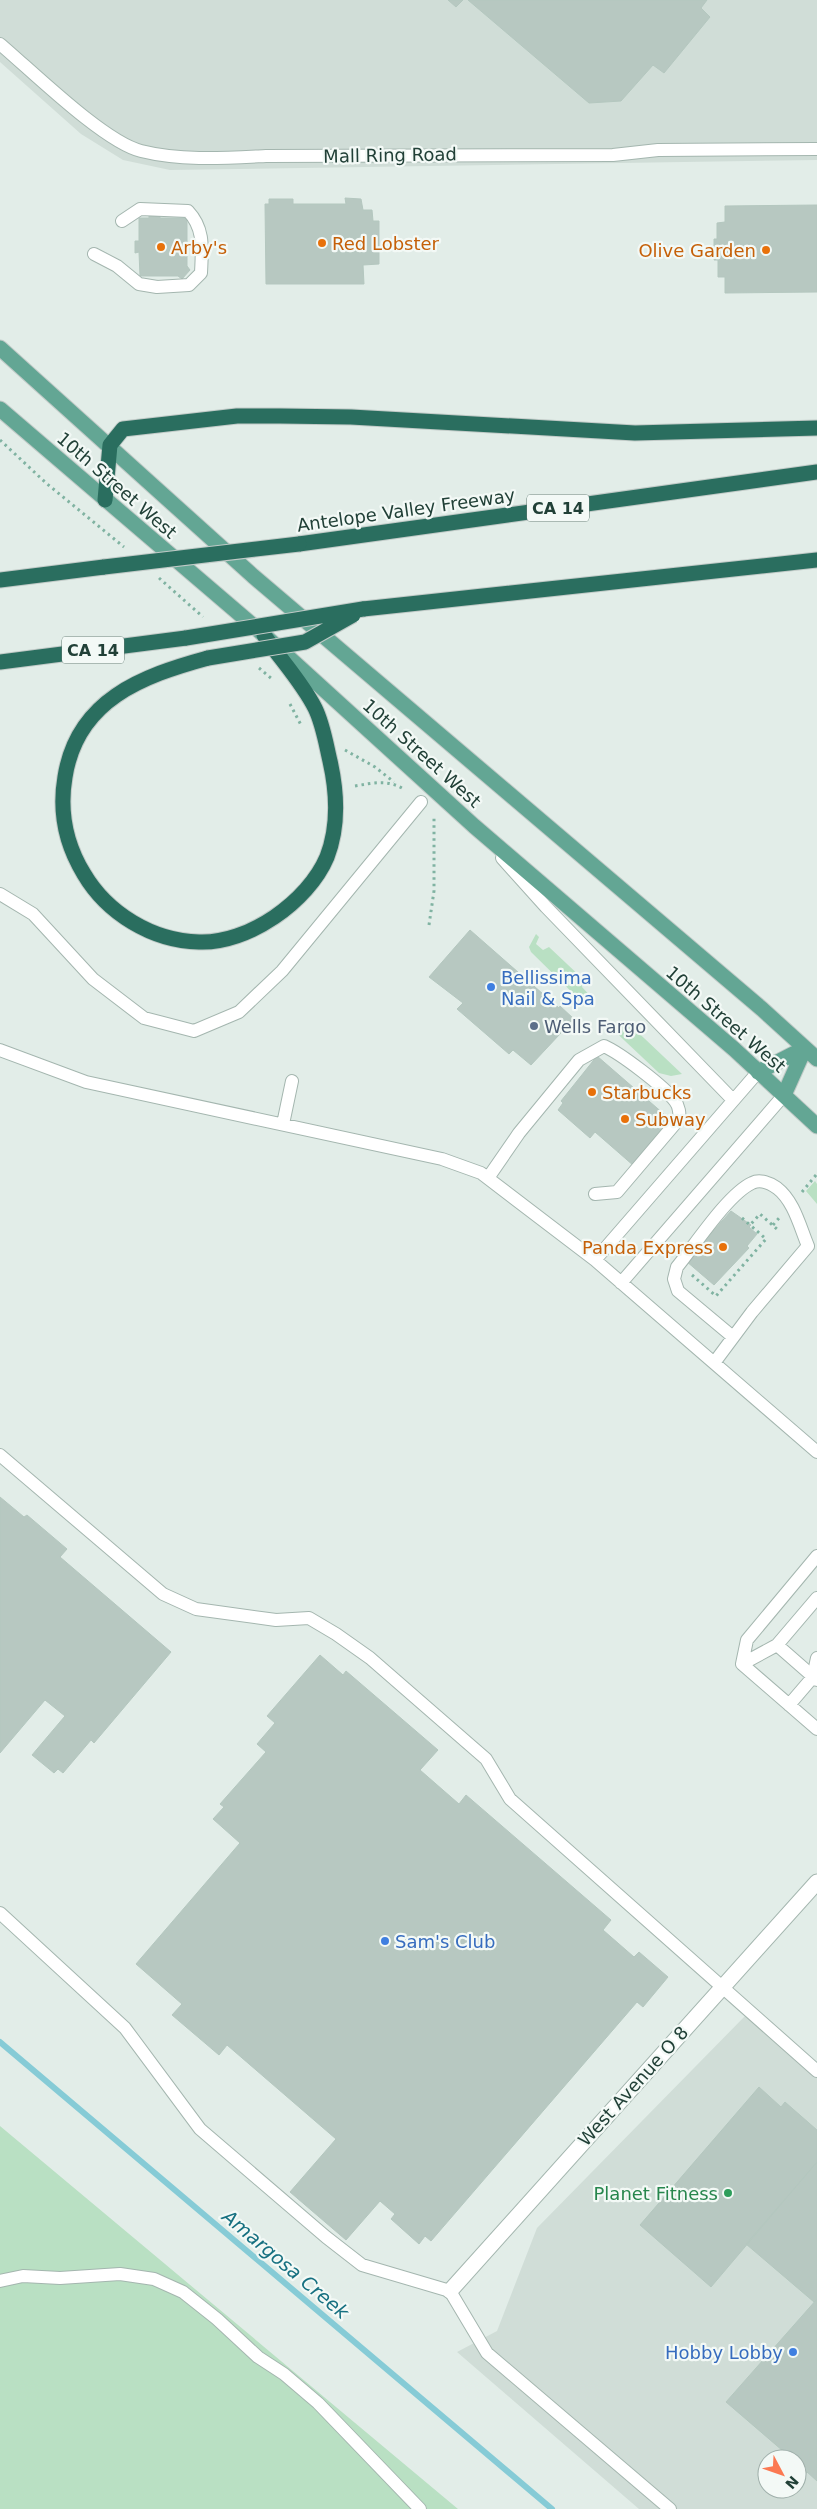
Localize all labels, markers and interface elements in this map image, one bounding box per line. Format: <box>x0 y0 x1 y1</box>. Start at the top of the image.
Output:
street label: Mall Ring Road <box>323 143 457 167</box>
place label: Red Lobster <box>332 233 440 254</box>
place label: Arby's <box>171 237 227 258</box>
marker: Red Lobster <box>316 237 328 249</box>
place label: Olive Garden <box>638 240 756 261</box>
marker: Arby's <box>155 241 167 253</box>
marker: Olive Garden <box>760 244 772 256</box>
street label: 10th Street West <box>53 427 181 543</box>
street label: Antelope Valley Freeway <box>296 484 517 536</box>
road number: CA 14 <box>527 494 589 522</box>
road number: CA 14 <box>62 636 124 664</box>
street label: 10th Street West <box>359 694 485 812</box>
street label: 10th Street West <box>662 961 790 1077</box>
place label: Bellissima Nail & Spa <box>501 967 595 1009</box>
marker: Bellissima Nail & Spa <box>485 981 497 993</box>
place label: Wells Fargo <box>544 1016 646 1037</box>
marker: Wells Fargo <box>528 1020 540 1032</box>
place label: Starbucks <box>602 1082 691 1103</box>
marker: Starbucks <box>586 1086 598 1098</box>
place label: Subway <box>635 1109 706 1130</box>
marker: Subway <box>619 1113 631 1125</box>
place label: Panda Express <box>582 1237 713 1258</box>
marker: Panda Express <box>717 1241 729 1253</box>
place label: Sam's Club <box>395 1931 495 1952</box>
marker: Sam's Club <box>379 1935 391 1947</box>
street label: West Avenue O 8 <box>574 2022 692 2150</box>
place label: Planet Fitness <box>594 2183 718 2204</box>
marker: Planet Fitness <box>722 2187 734 2199</box>
water label: Amargosa Creek <box>217 2204 354 2324</box>
place label: Hobby Lobby <box>665 2342 783 2363</box>
marker: Hobby Lobby <box>787 2346 799 2358</box>
north arrow <box>757 2449 807 2499</box>
text: N <box>782 2473 802 2492</box>

